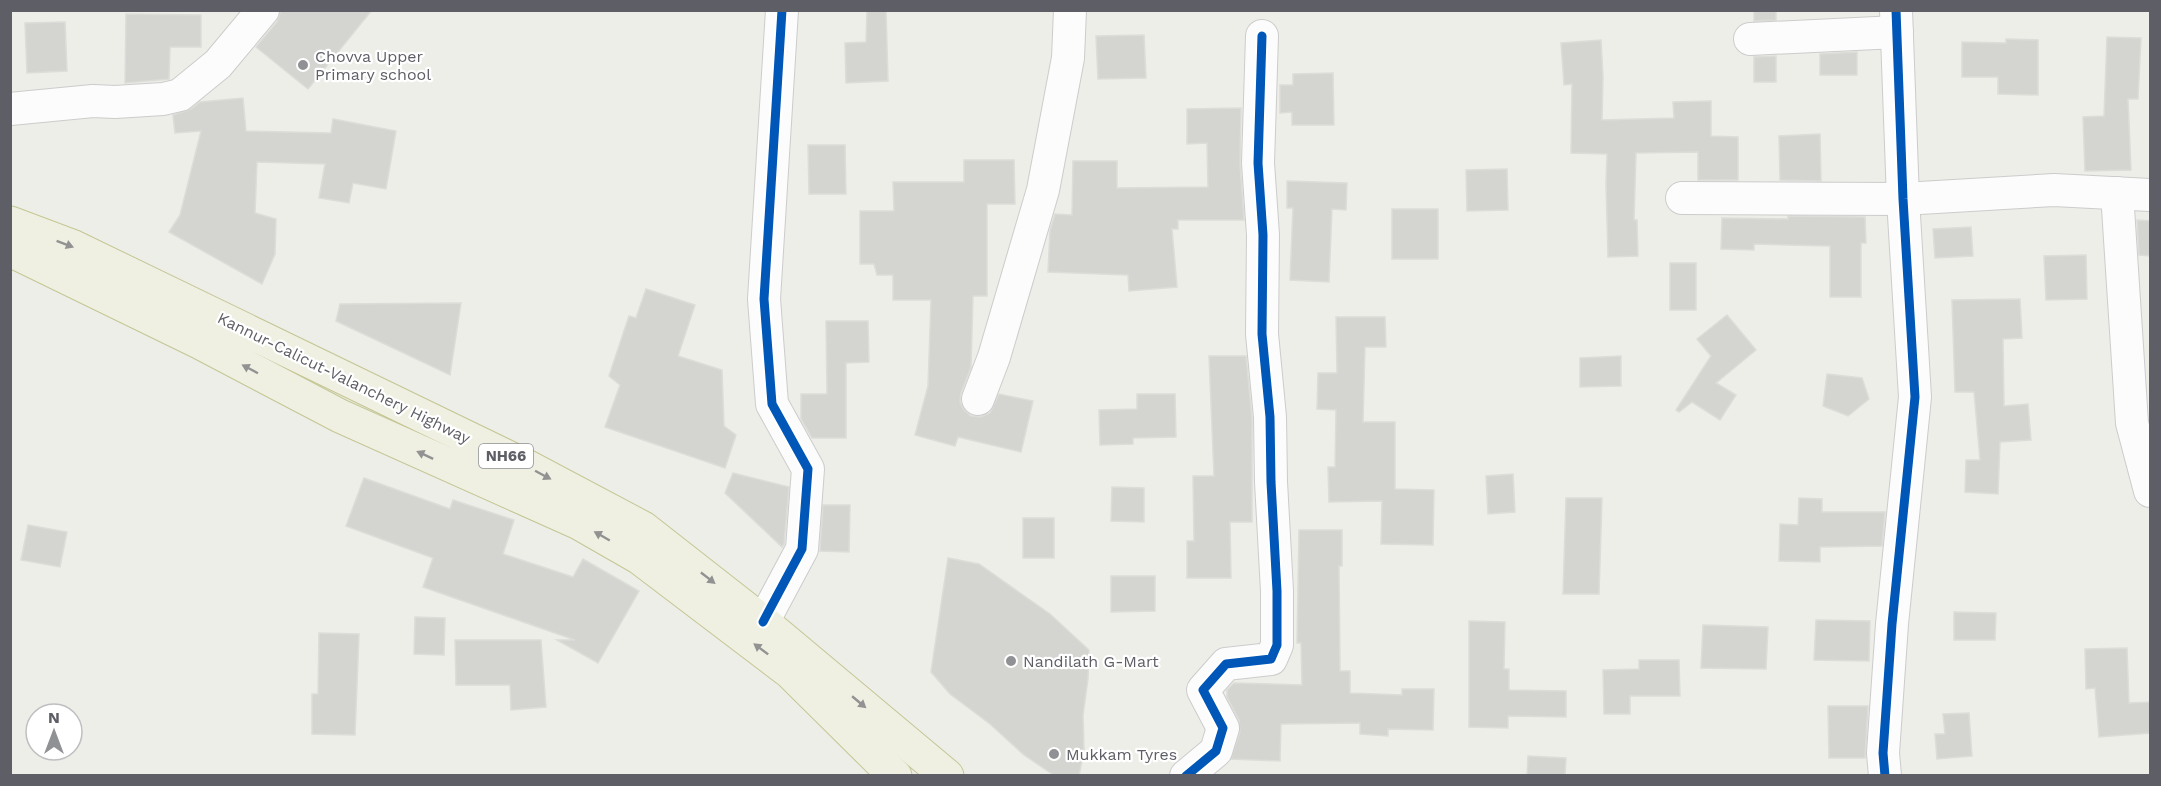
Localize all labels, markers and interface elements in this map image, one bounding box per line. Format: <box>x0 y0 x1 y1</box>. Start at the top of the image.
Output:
place label: Chovva Upper Primary school <box>315 47 431 84</box>
marker: Chovva Upper Primary school <box>296 58 310 72</box>
one-way arrow <box>56 240 74 249</box>
street label: Kannur-Calicut-Valanchery Highway <box>214 308 474 448</box>
one-way arrow <box>242 364 259 374</box>
road number: NH66 <box>479 444 533 468</box>
one-way arrow <box>416 450 434 460</box>
one-way arrow <box>535 470 552 480</box>
one-way arrow <box>594 531 610 542</box>
one-way arrow <box>700 571 716 584</box>
one-way arrow <box>753 643 769 655</box>
place label: Nandilath G-Mart <box>1023 652 1159 671</box>
marker: Nandilath G-Mart <box>1004 654 1018 668</box>
one-way arrow <box>851 695 866 708</box>
north arrow <box>24 702 84 762</box>
text: N <box>48 708 60 727</box>
place label: Mukkam Tyres <box>1066 745 1177 764</box>
marker: Mukkam Tyres <box>1047 747 1061 761</box>

